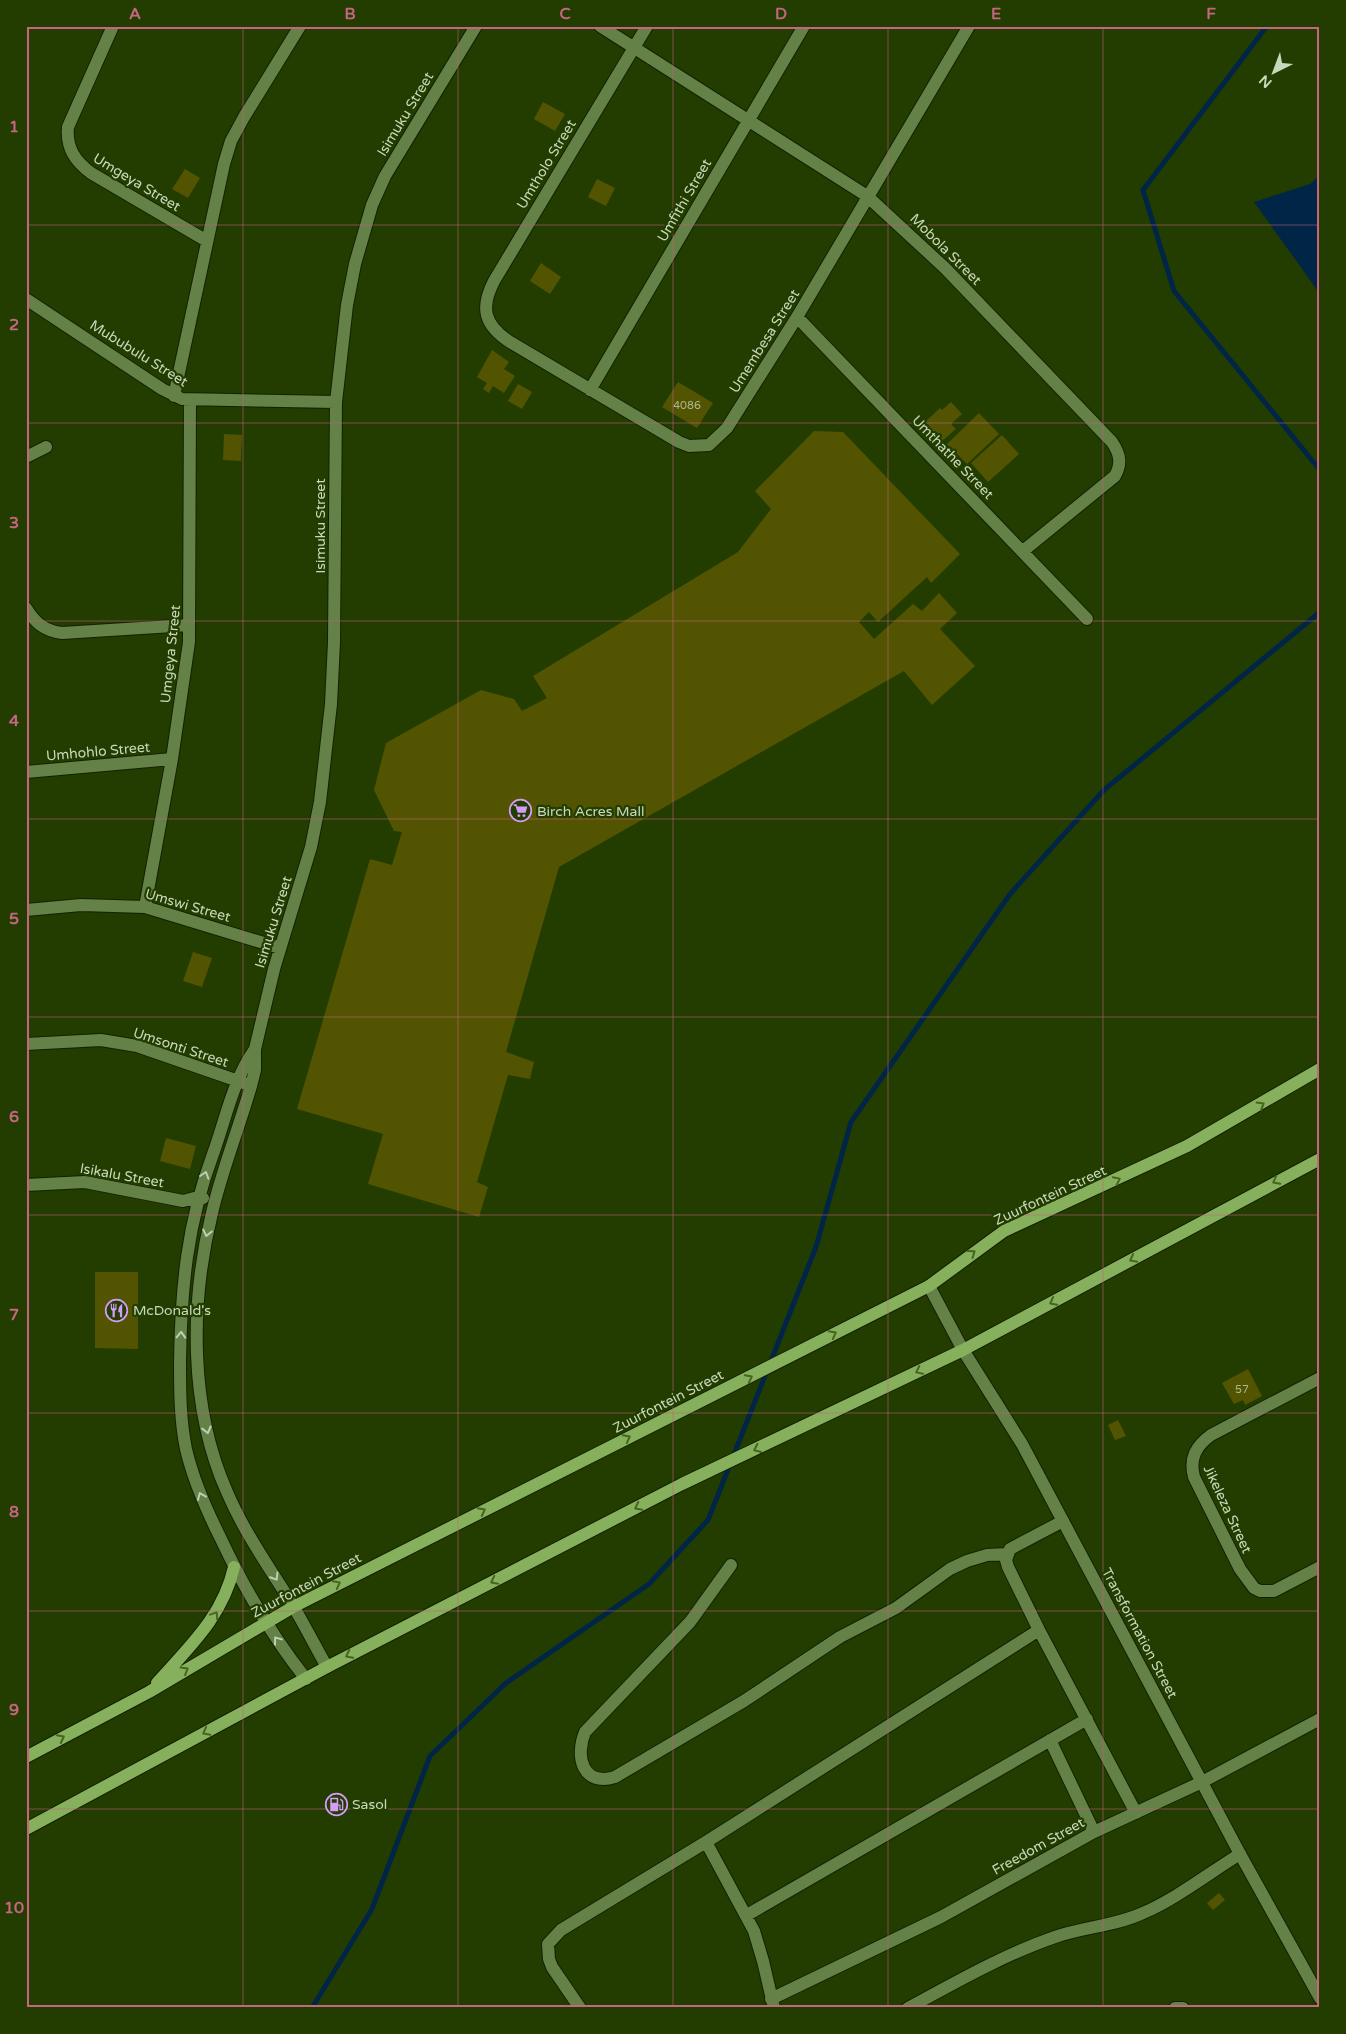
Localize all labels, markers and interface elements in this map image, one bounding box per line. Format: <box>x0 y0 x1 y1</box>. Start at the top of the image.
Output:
text: A <box>129 4 141 24</box>
text: B <box>344 4 356 24</box>
text: C <box>559 4 571 24</box>
text: D <box>775 4 787 24</box>
text: E <box>991 4 1001 24</box>
text: F <box>1206 4 1216 24</box>
north arrow <box>1248 48 1298 98</box>
street label: Isimuku Street <box>374 69 438 159</box>
text: N <box>1256 71 1276 91</box>
street label: Umtholo Street <box>513 116 580 212</box>
text: 1 <box>9 117 19 137</box>
street label: Umgeya Street <box>90 150 184 216</box>
street label: Umfithi Street <box>654 155 715 245</box>
street label: Mobola Street <box>906 210 985 289</box>
street label: Umembesa Street <box>726 286 804 396</box>
text: 2 <box>9 315 19 335</box>
street label: Mububulu Street <box>87 316 191 391</box>
house number: 4086 <box>673 399 701 412</box>
street label: Umthathe Street <box>908 412 997 503</box>
street label: Isimuku Street <box>312 478 329 574</box>
text: 3 <box>9 513 19 533</box>
street label: Umgeya Street <box>157 603 184 704</box>
text: 4 <box>9 711 19 731</box>
street label: Umhohlo Street <box>45 738 151 765</box>
supermarket icon: Birch Acres Mall <box>509 799 533 823</box>
place label: Birch Acres Mall <box>537 803 644 820</box>
street label: Isimuku Street <box>251 874 296 970</box>
street label: Umswi Street <box>143 885 233 926</box>
text: 5 <box>9 909 19 929</box>
street label: Umsonti Street <box>131 1024 231 1071</box>
one-way arrow <box>1256 1101 1265 1111</box>
text: 6 <box>9 1107 19 1127</box>
street label: Isikalu Street <box>79 1160 166 1191</box>
street label: Zuurfontein Street <box>991 1162 1110 1229</box>
one-way arrow <box>199 1171 209 1180</box>
one-way arrow <box>1272 1175 1281 1185</box>
one-way arrow <box>1112 1176 1121 1186</box>
one-way arrow <box>202 1229 213 1238</box>
one-way arrow <box>966 1250 975 1258</box>
one-way arrow <box>1130 1252 1139 1262</box>
one-way arrow <box>1050 1296 1059 1306</box>
restaurant icon: McDonald's <box>105 1298 129 1322</box>
place label: McDonald's <box>133 1302 211 1319</box>
text: 7 <box>9 1305 19 1325</box>
one-way arrow <box>827 1330 836 1340</box>
one-way arrow <box>175 1331 186 1339</box>
one-way arrow <box>915 1365 924 1375</box>
street label: Zuurfontein Street <box>610 1366 727 1437</box>
one-way arrow <box>744 1374 753 1384</box>
house number: 57 <box>1235 1383 1249 1396</box>
one-way arrow <box>202 1426 212 1434</box>
one-way arrow <box>622 1434 631 1444</box>
one-way arrow <box>753 1442 762 1453</box>
street label: Jikeleza Street <box>1200 1462 1256 1557</box>
one-way arrow <box>197 1492 208 1501</box>
one-way arrow <box>635 1501 644 1511</box>
text: 8 <box>9 1502 19 1522</box>
one-way arrow <box>477 1507 486 1517</box>
street label: Zuurfontein Street <box>248 1549 365 1622</box>
street label: Transformation Street <box>1098 1565 1181 1702</box>
one-way arrow <box>269 1571 278 1580</box>
one-way arrow <box>490 1575 499 1585</box>
one-way arrow <box>332 1580 341 1591</box>
one-way arrow <box>208 1611 218 1620</box>
one-way arrow <box>274 1636 283 1646</box>
one-way arrow <box>346 1649 355 1659</box>
one-way arrow <box>179 1667 188 1677</box>
text: 9 <box>9 1700 19 1720</box>
one-way arrow <box>203 1726 212 1736</box>
one-way arrow <box>56 1734 65 1744</box>
fuel station icon: Sasol <box>324 1792 348 1816</box>
place label: Sasol <box>352 1796 387 1813</box>
street label: Freedom Street <box>989 1814 1088 1879</box>
text: 10 <box>4 1898 24 1918</box>

